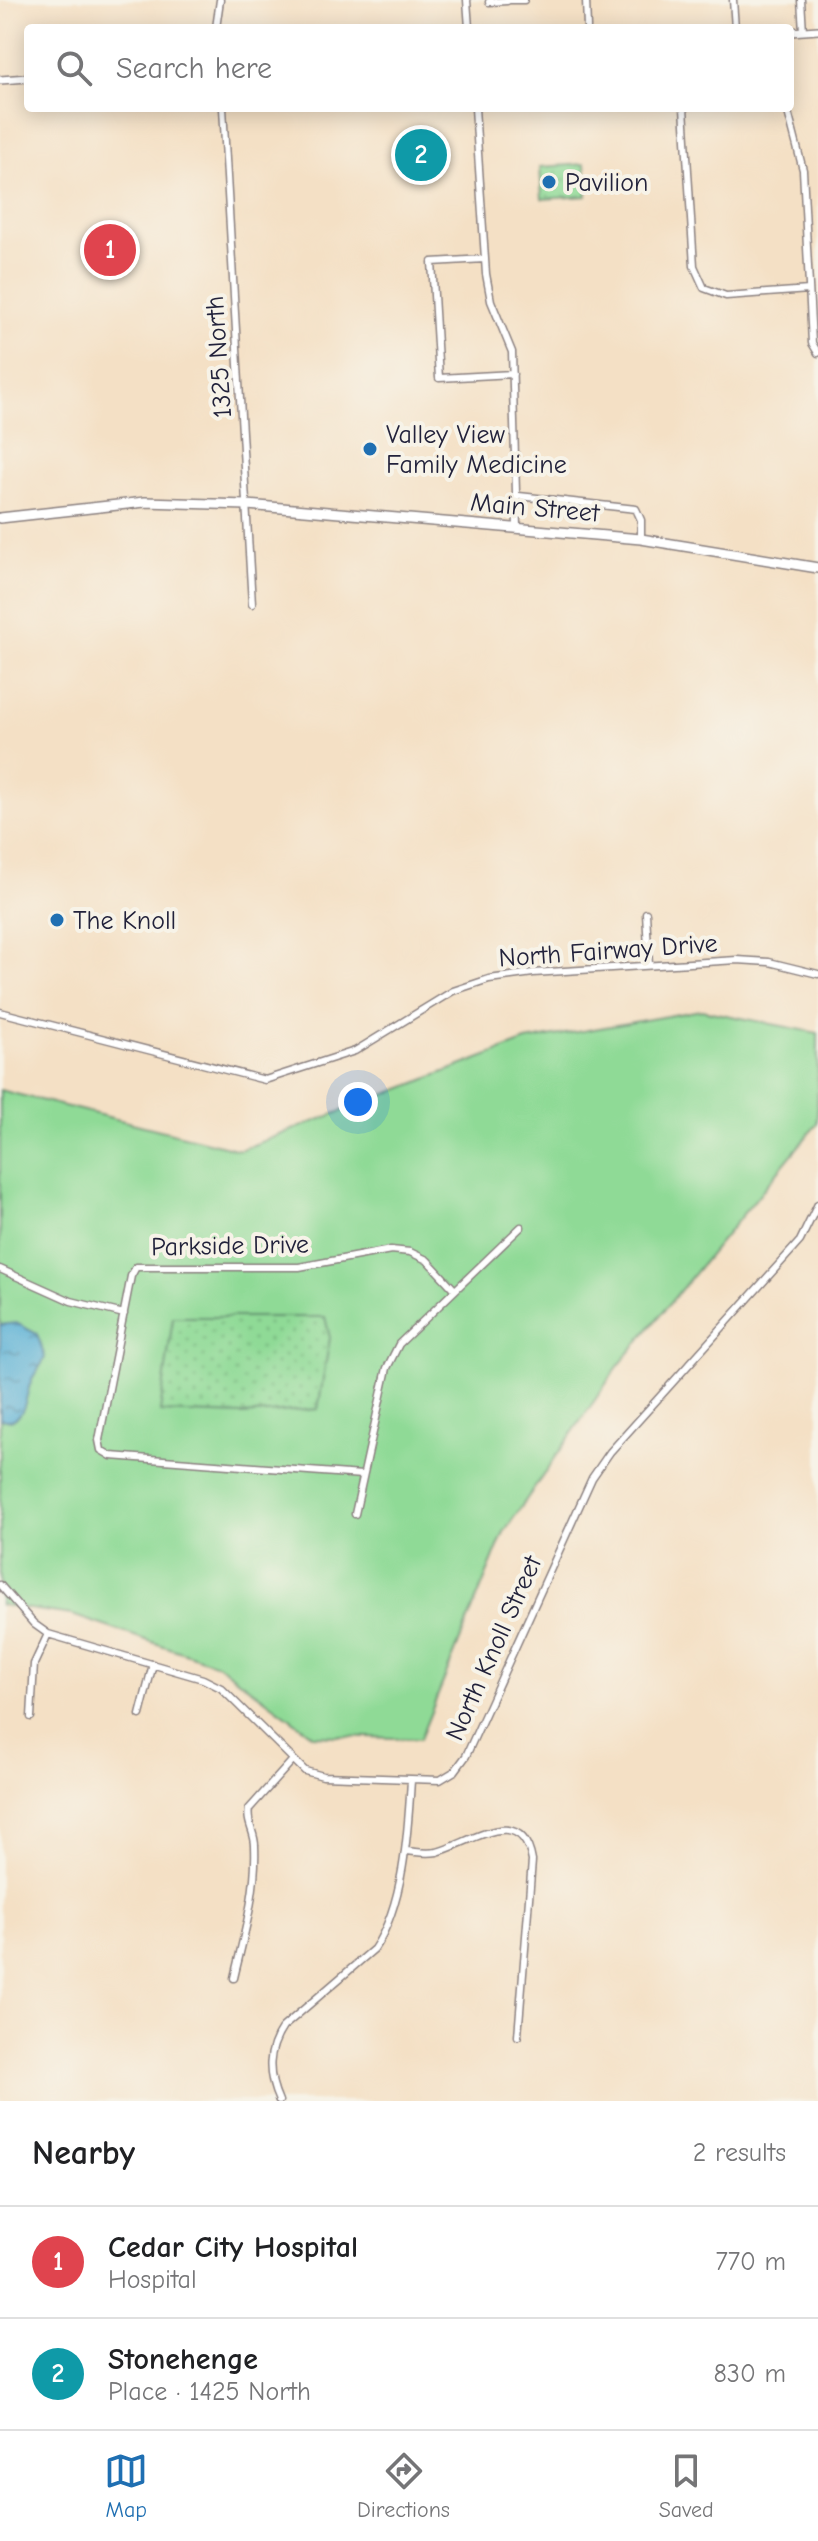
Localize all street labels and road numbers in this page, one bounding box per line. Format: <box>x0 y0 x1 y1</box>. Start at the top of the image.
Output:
street label: 1325 North <box>200 295 238 419</box>
street label: Main Street <box>469 487 602 529</box>
street label: North Fairway Drive <box>498 928 718 974</box>
street label: Parkside Drive <box>151 1230 309 1262</box>
street label: North Knoll Street <box>440 1550 549 1745</box>

